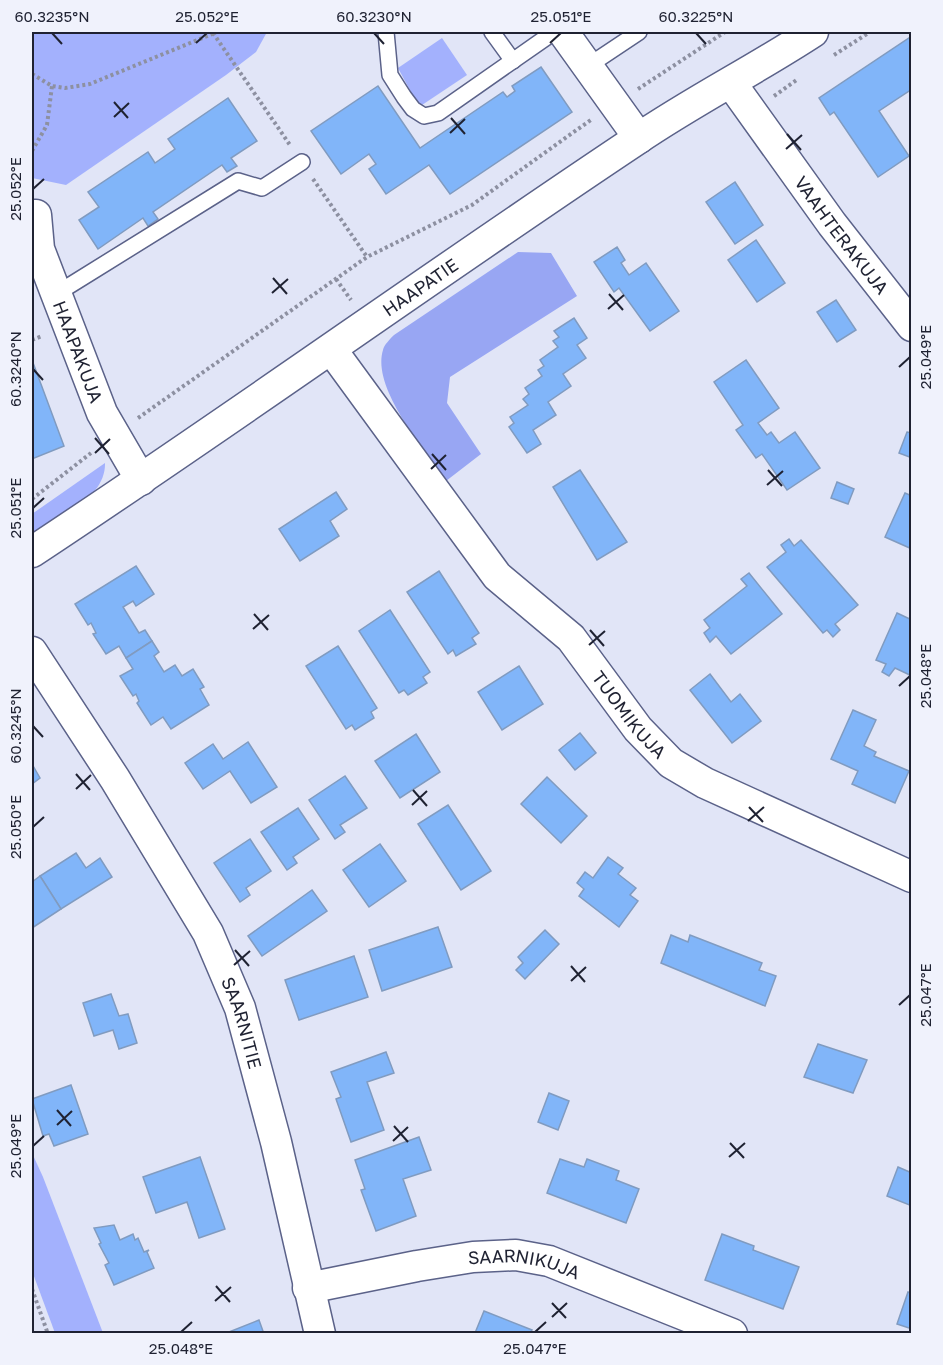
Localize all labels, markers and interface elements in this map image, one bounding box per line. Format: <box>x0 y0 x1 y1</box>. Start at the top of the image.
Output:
text: 60.3235°N <box>14 7 90 25</box>
text: 25.052°E <box>175 7 239 25</box>
text: 60.3230°N <box>336 7 412 25</box>
text: 25.051°E <box>531 7 591 25</box>
text: 60.3225°N <box>658 7 734 25</box>
text: 25.052°E <box>6 157 24 221</box>
street label: VAAHTERAKUJA <box>790 172 894 298</box>
street label: HAAPATIE <box>378 253 462 321</box>
street label: HAAPAKUJA <box>49 297 108 406</box>
text: 25.049°E <box>916 325 934 389</box>
text: 60.3240°N <box>6 331 24 407</box>
text: 25.051°E <box>6 478 24 538</box>
text: 25.048°E <box>916 644 934 708</box>
street label: TUOMIKUJA <box>588 666 671 763</box>
text: 60.3245°N <box>6 688 24 764</box>
text: 25.050°E <box>6 795 24 859</box>
text: 25.047°E <box>916 963 934 1027</box>
street label: SAARNITIE <box>217 974 267 1071</box>
text: 25.049°E <box>6 1114 24 1178</box>
street label: SAARNIKUJA <box>467 1244 583 1283</box>
text: 25.048°E <box>149 1339 213 1357</box>
text: 25.047°E <box>503 1339 567 1357</box>

